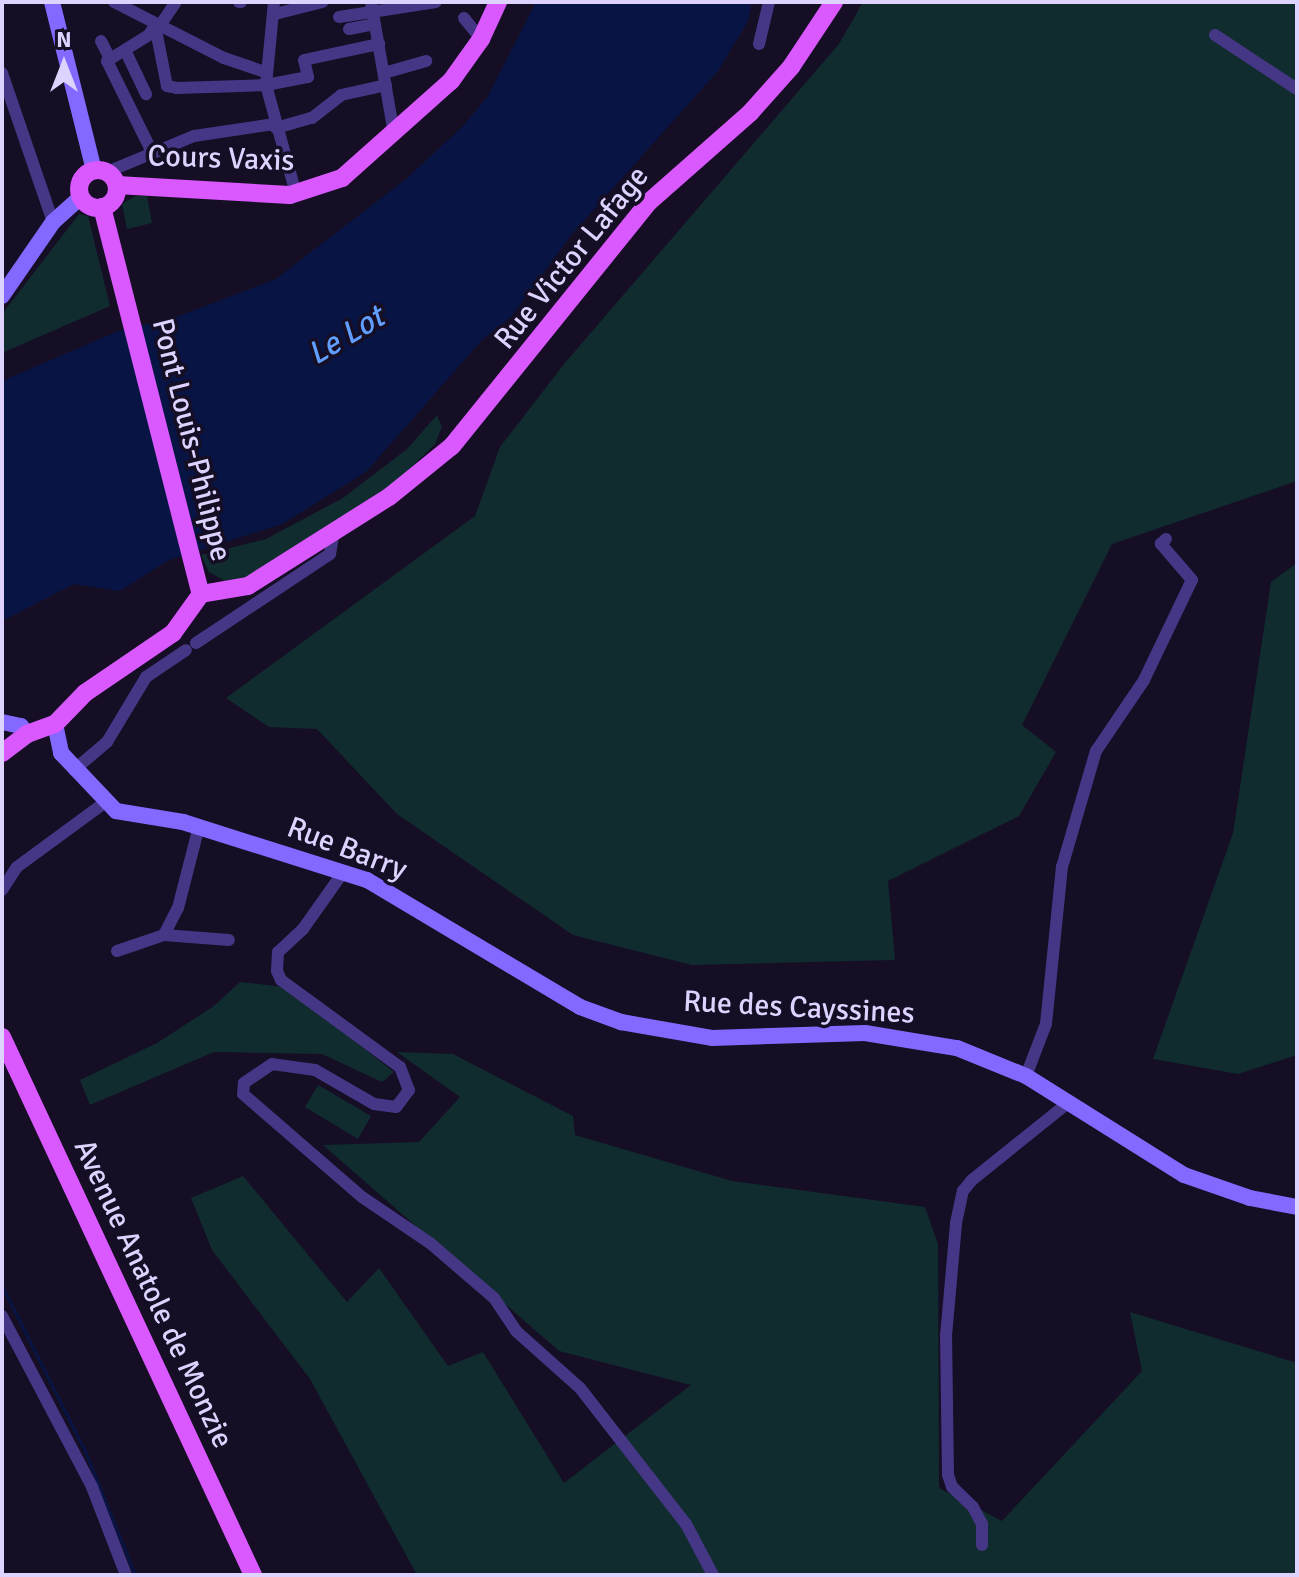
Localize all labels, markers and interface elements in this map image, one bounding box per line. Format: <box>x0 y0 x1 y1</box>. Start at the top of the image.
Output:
north arrow <box>24 24 104 104</box>
text: N <box>56 26 72 53</box>
street label: Cours Vaxis <box>147 138 295 180</box>
street label: Rue Victor Lafage <box>487 159 657 357</box>
water label: Le Lot <box>301 298 391 374</box>
street label: Pont Louis-Philippe <box>143 315 239 565</box>
street label: Rue Barry <box>282 810 412 888</box>
street label: Rue des Cayssines <box>682 984 916 1032</box>
street label: Avenue Anatole de Monzie <box>66 1134 240 1454</box>

